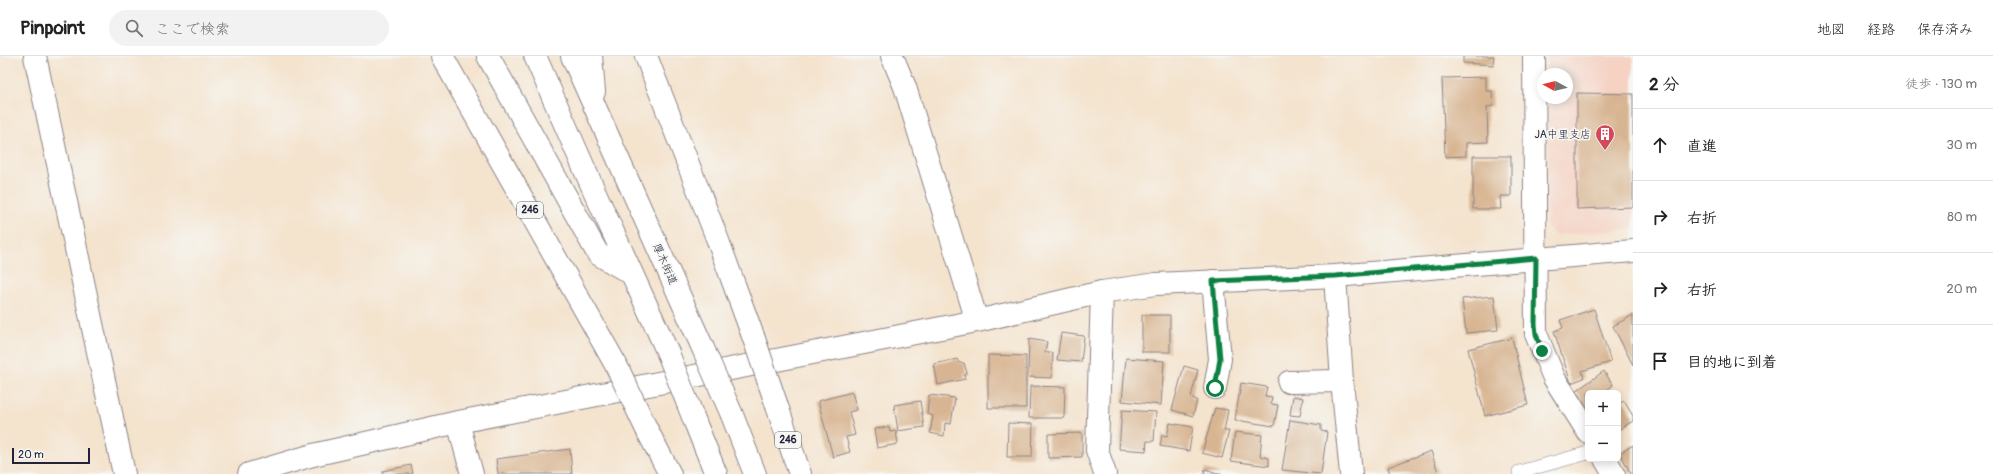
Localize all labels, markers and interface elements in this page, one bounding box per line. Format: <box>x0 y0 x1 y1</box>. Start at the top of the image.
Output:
search box <box>109 10 389 46</box>
text: Pinpoint <box>20 16 85 40</box>
icon: search <box>123 17 145 39</box>
text: ここで検索 <box>155 20 230 39</box>
text: 地図 <box>1817 21 1845 38</box>
text: 経路 <box>1867 21 1895 38</box>
text: 保存済み <box>1917 21 1973 38</box>
north arrow <box>1537 68 1573 104</box>
text: 2 分 <box>1649 74 1679 95</box>
text: 徒歩 · 130 m <box>1906 76 1977 92</box>
building icon: JA中里支店 <box>1594 123 1616 151</box>
place label: JA中里支店 <box>1535 128 1591 141</box>
icon: ahead <box>1649 134 1671 156</box>
text: 直進 <box>1687 137 1717 156</box>
text: 30 m <box>1947 137 1977 153</box>
road number: 246 <box>517 202 543 218</box>
icon: right <box>1649 206 1671 228</box>
text: 右折 <box>1687 209 1717 228</box>
text: 80 m <box>1947 209 1977 225</box>
street label: 厚木街道 <box>650 241 680 287</box>
icon: right <box>1649 278 1671 300</box>
text: 右折 <box>1687 281 1717 300</box>
text: 20 m <box>1946 281 1977 297</box>
route end <box>1533 342 1551 360</box>
icon: arrive <box>1649 350 1671 372</box>
text: 目的地に到着 <box>1687 353 1777 372</box>
route start <box>1206 379 1224 397</box>
map controls <box>1585 390 1621 462</box>
button: + <box>1585 390 1621 426</box>
button: − <box>1585 426 1621 462</box>
road number: 246 <box>775 432 801 448</box>
scale bar <box>12 446 90 465</box>
text: 20 m <box>18 448 44 461</box>

